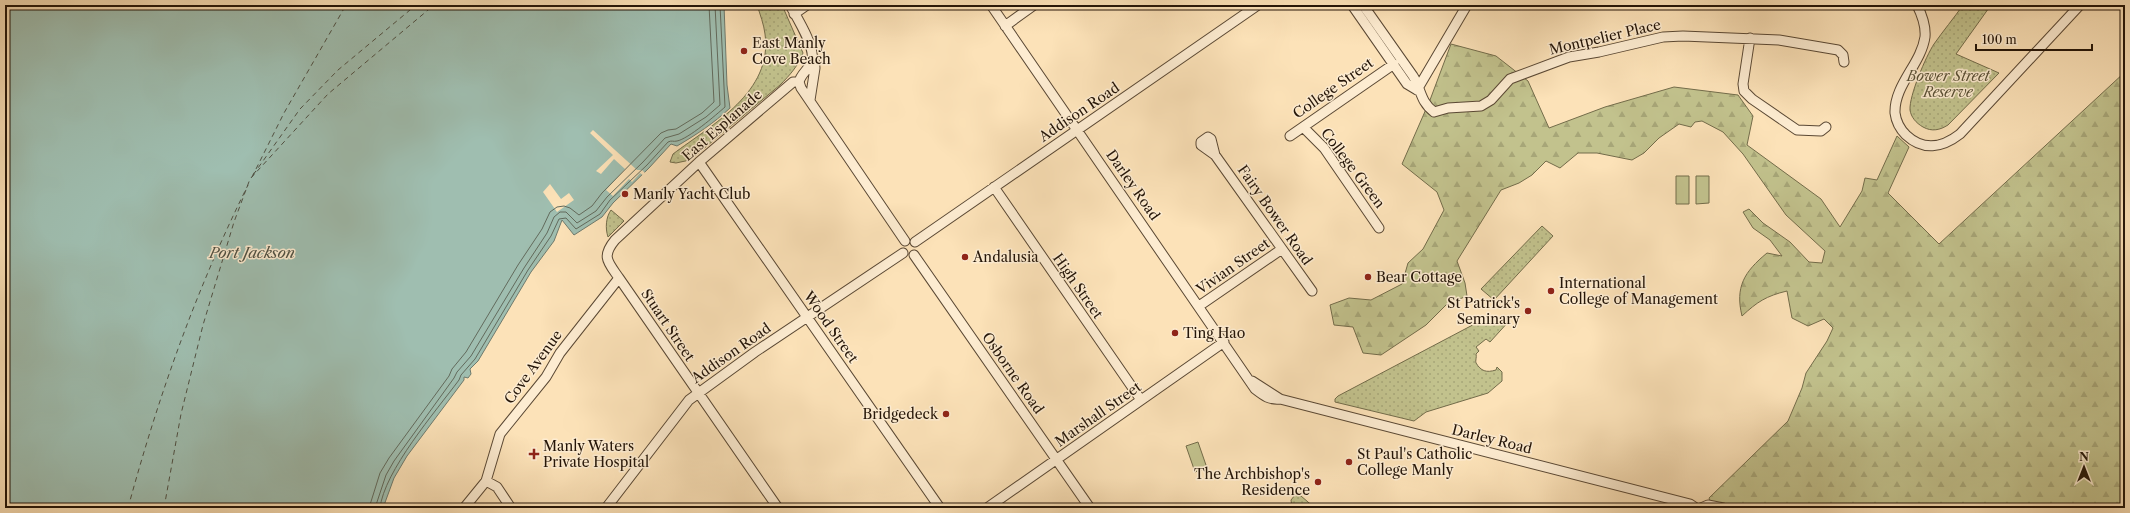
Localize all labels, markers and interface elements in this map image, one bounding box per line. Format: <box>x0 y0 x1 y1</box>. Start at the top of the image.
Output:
street label: Montpelier Place <box>1547 15 1663 59</box>
scale bar <box>1976 26 2092 52</box>
text: 100 m <box>1982 32 2017 47</box>
place label: East Manly Cove Beach <box>752 34 831 68</box>
marker: East Manly Cove Beach <box>739 46 749 56</box>
street label: College Street <box>1289 54 1377 122</box>
park label: Bower Street Reserve <box>1906 67 1990 101</box>
street label: Addison Road <box>1034 78 1123 146</box>
street label: East Esplanade <box>678 85 766 165</box>
street label: College Green <box>1317 124 1389 212</box>
street label: Darley Road <box>1102 146 1164 224</box>
street label: Fairy Bower Road <box>1234 161 1317 269</box>
place label: Manly Yacht Club <box>633 185 751 203</box>
marker: Manly Yacht Club <box>620 189 630 199</box>
street label: Vivian Street <box>1192 234 1273 298</box>
water label: Port Jackson <box>208 243 295 262</box>
place label: Andalusia <box>972 248 1039 266</box>
street label: High Street <box>1049 250 1107 322</box>
marker: Andalusia <box>960 252 970 262</box>
place label: Bear Cottage <box>1376 268 1462 286</box>
marker: Bear Cottage <box>1363 272 1373 282</box>
place label: International College of Management <box>1559 274 1718 308</box>
street label: Stuart Street <box>637 285 699 365</box>
marker: International College of Management <box>1546 286 1556 296</box>
street label: Wood Street <box>799 287 862 366</box>
place label: St Patrick's Seminary <box>1447 294 1520 328</box>
marker: St Patrick's Seminary <box>1523 306 1533 316</box>
street label: Addison Road <box>687 319 775 388</box>
place label: Ting Hao <box>1183 324 1245 342</box>
street label: Cove Avenue <box>500 326 566 407</box>
marker: Ting Hao <box>1170 328 1180 338</box>
street label: Osborne Road <box>978 329 1048 418</box>
street label: Marshall Street <box>1051 378 1145 450</box>
place label: Bridgedeck <box>863 405 939 423</box>
marker: Bridgedeck <box>941 409 951 419</box>
street label: Darley Road <box>1450 420 1534 458</box>
place label: Manly Waters Private Hospital <box>543 437 649 471</box>
place label: St Paul's Catholic College Manly <box>1357 445 1472 479</box>
north arrow <box>2064 447 2104 487</box>
marker: Manly Waters Private Hospital <box>528 448 540 460</box>
text: N <box>2079 450 2089 464</box>
marker: St Paul's Catholic College Manly <box>1344 457 1354 467</box>
place label: The Archbishop's Residence <box>1194 465 1310 499</box>
marker: The Archbishop's Residence <box>1313 477 1323 487</box>

